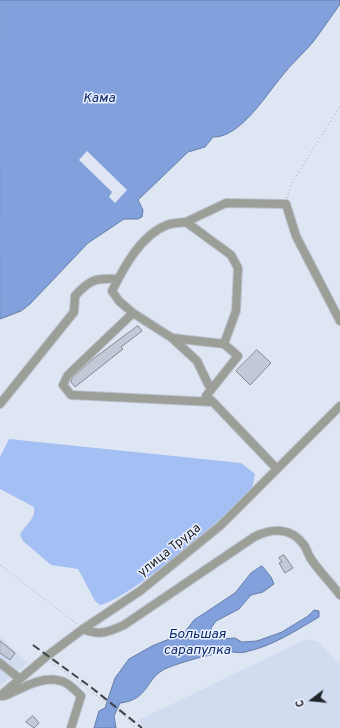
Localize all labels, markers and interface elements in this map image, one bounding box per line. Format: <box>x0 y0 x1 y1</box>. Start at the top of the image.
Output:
water label: Кама <box>83 91 115 107</box>
street label: улица Труда <box>135 521 205 581</box>
water label: Большая сарапулка <box>164 627 230 660</box>
north arrow <box>292 680 332 720</box>
text: С <box>293 698 308 709</box>

